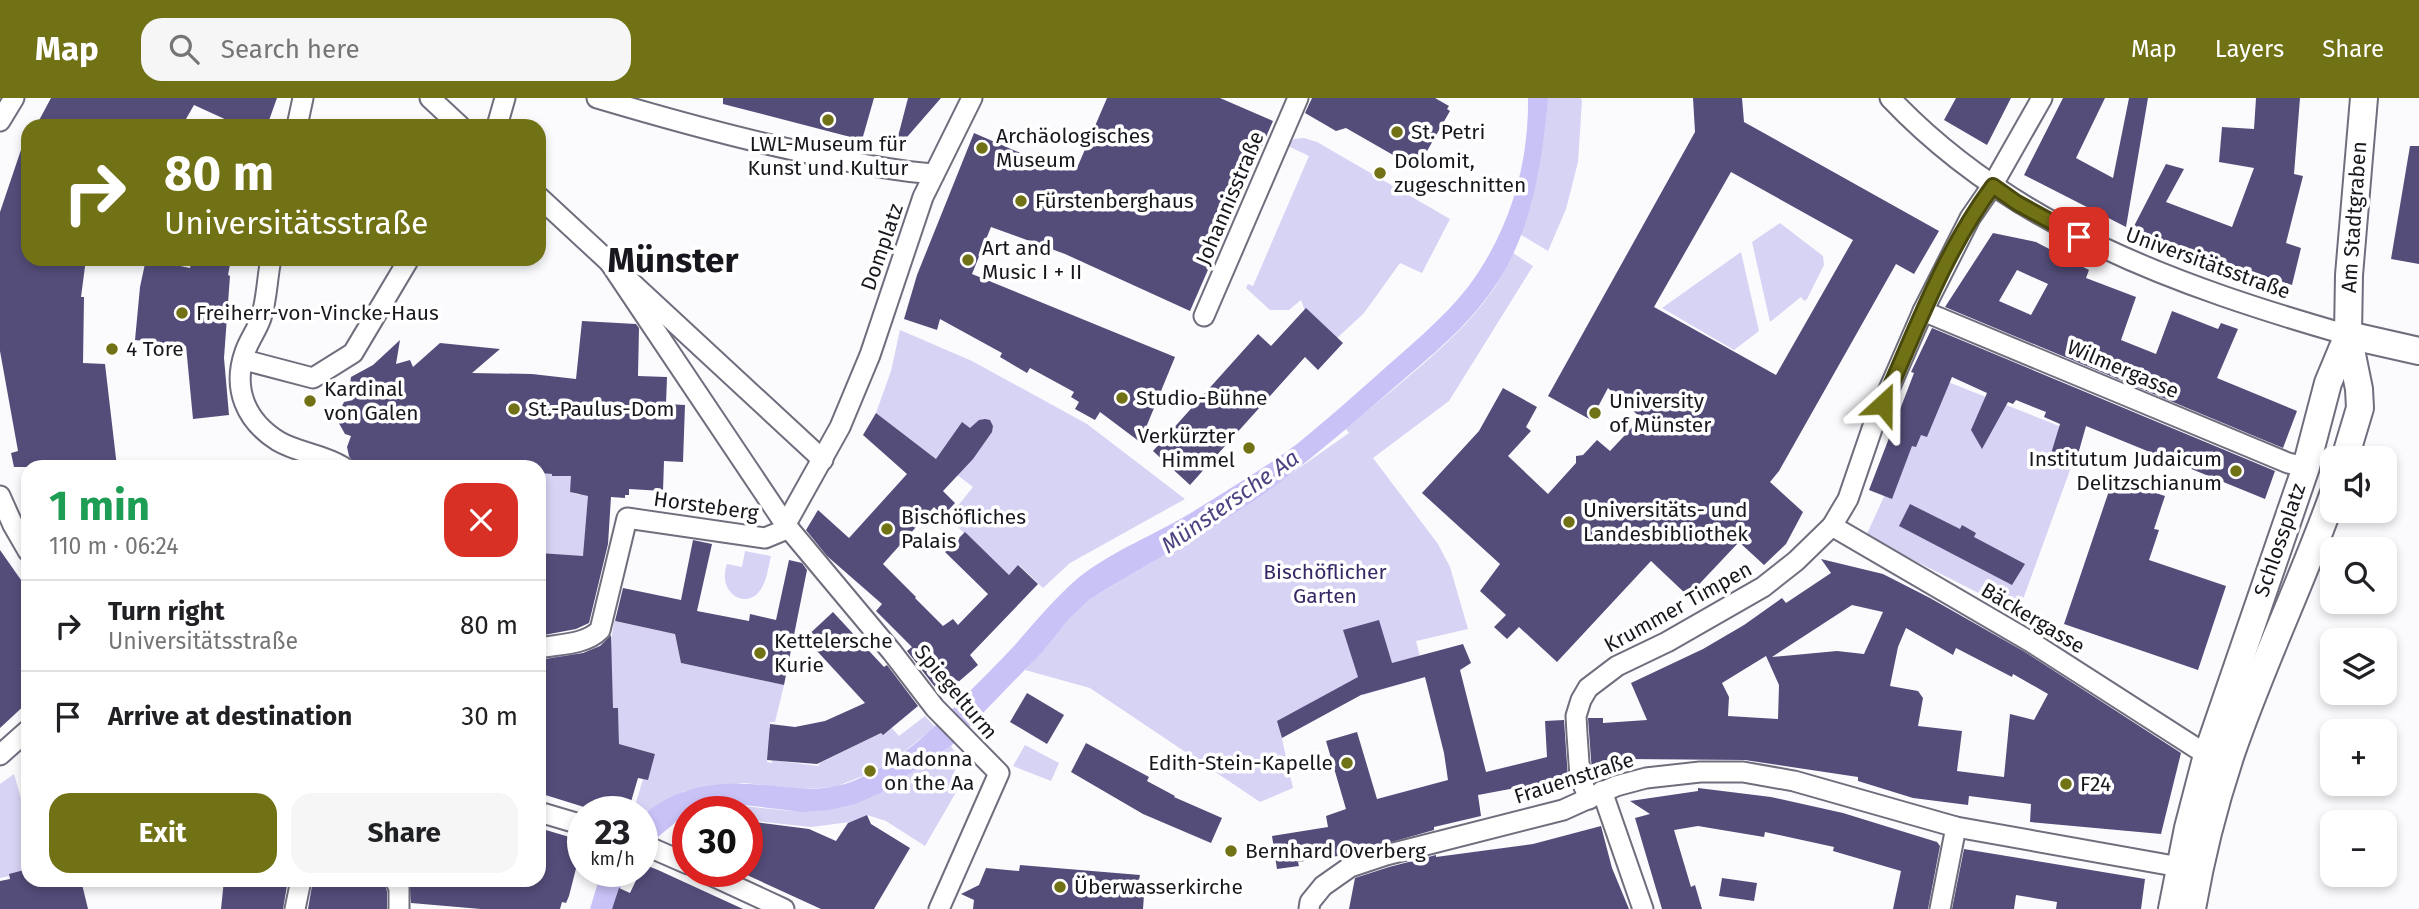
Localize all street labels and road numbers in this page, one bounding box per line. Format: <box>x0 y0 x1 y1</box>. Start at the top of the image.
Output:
street label: Johannisstraße <box>1190 127 1270 269</box>
street label: Am Stadtgraben <box>2336 140 2372 294</box>
street label: Domplatz <box>855 200 909 294</box>
street label: Universitätsstraße <box>2122 221 2294 305</box>
street label: Wilmergasse <box>2063 334 2183 404</box>
street label: Schlossplatz <box>2248 480 2312 600</box>
street label: Horsteberg <box>652 486 760 526</box>
street label: Krummer Timpen <box>1600 556 1756 658</box>
street label: Bäckergasse <box>1976 577 2090 659</box>
street label: Spiegelturm <box>909 639 1003 745</box>
street label: Frauenstraße <box>1511 746 1637 810</box>

